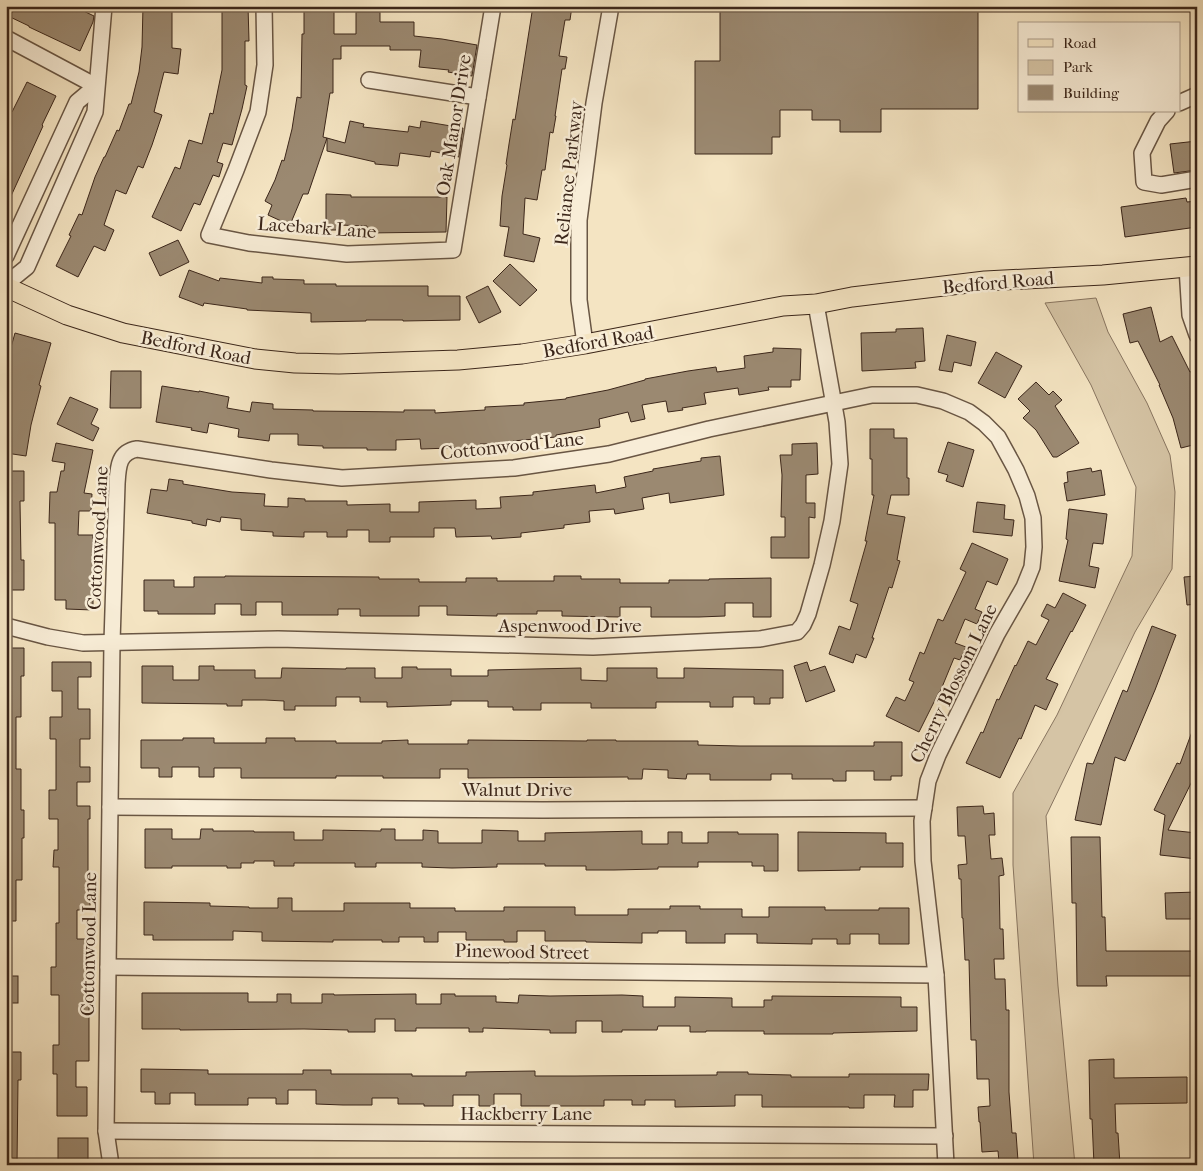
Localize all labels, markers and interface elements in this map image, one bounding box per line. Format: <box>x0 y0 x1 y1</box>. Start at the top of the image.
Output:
legend <box>1018 22 1180 112</box>
text: Road <box>1063 34 1097 52</box>
street label: Oak Manor Drive <box>432 53 476 197</box>
text: Park <box>1063 58 1093 76</box>
text: Building <box>1063 84 1120 102</box>
street label: Reliance Parkway <box>550 99 588 247</box>
street label: Lacebark Lane <box>257 213 377 243</box>
street label: Bedford Road <box>941 267 1056 299</box>
street label: Bedford Road <box>541 321 656 363</box>
street label: Bedford Road <box>139 326 254 370</box>
street label: Cottonwood Lane <box>439 428 585 464</box>
street label: Cottonwood Lane <box>83 465 113 611</box>
street label: Cherry Blossom Lane <box>906 600 1002 767</box>
street label: Aspenwood Drive <box>497 615 642 637</box>
street label: Walnut Drive <box>461 779 572 801</box>
street label: Cottonwood Lane <box>77 872 101 1016</box>
street label: Pinewood Street <box>454 940 590 964</box>
street label: Hackberry Lane <box>460 1103 592 1125</box>

